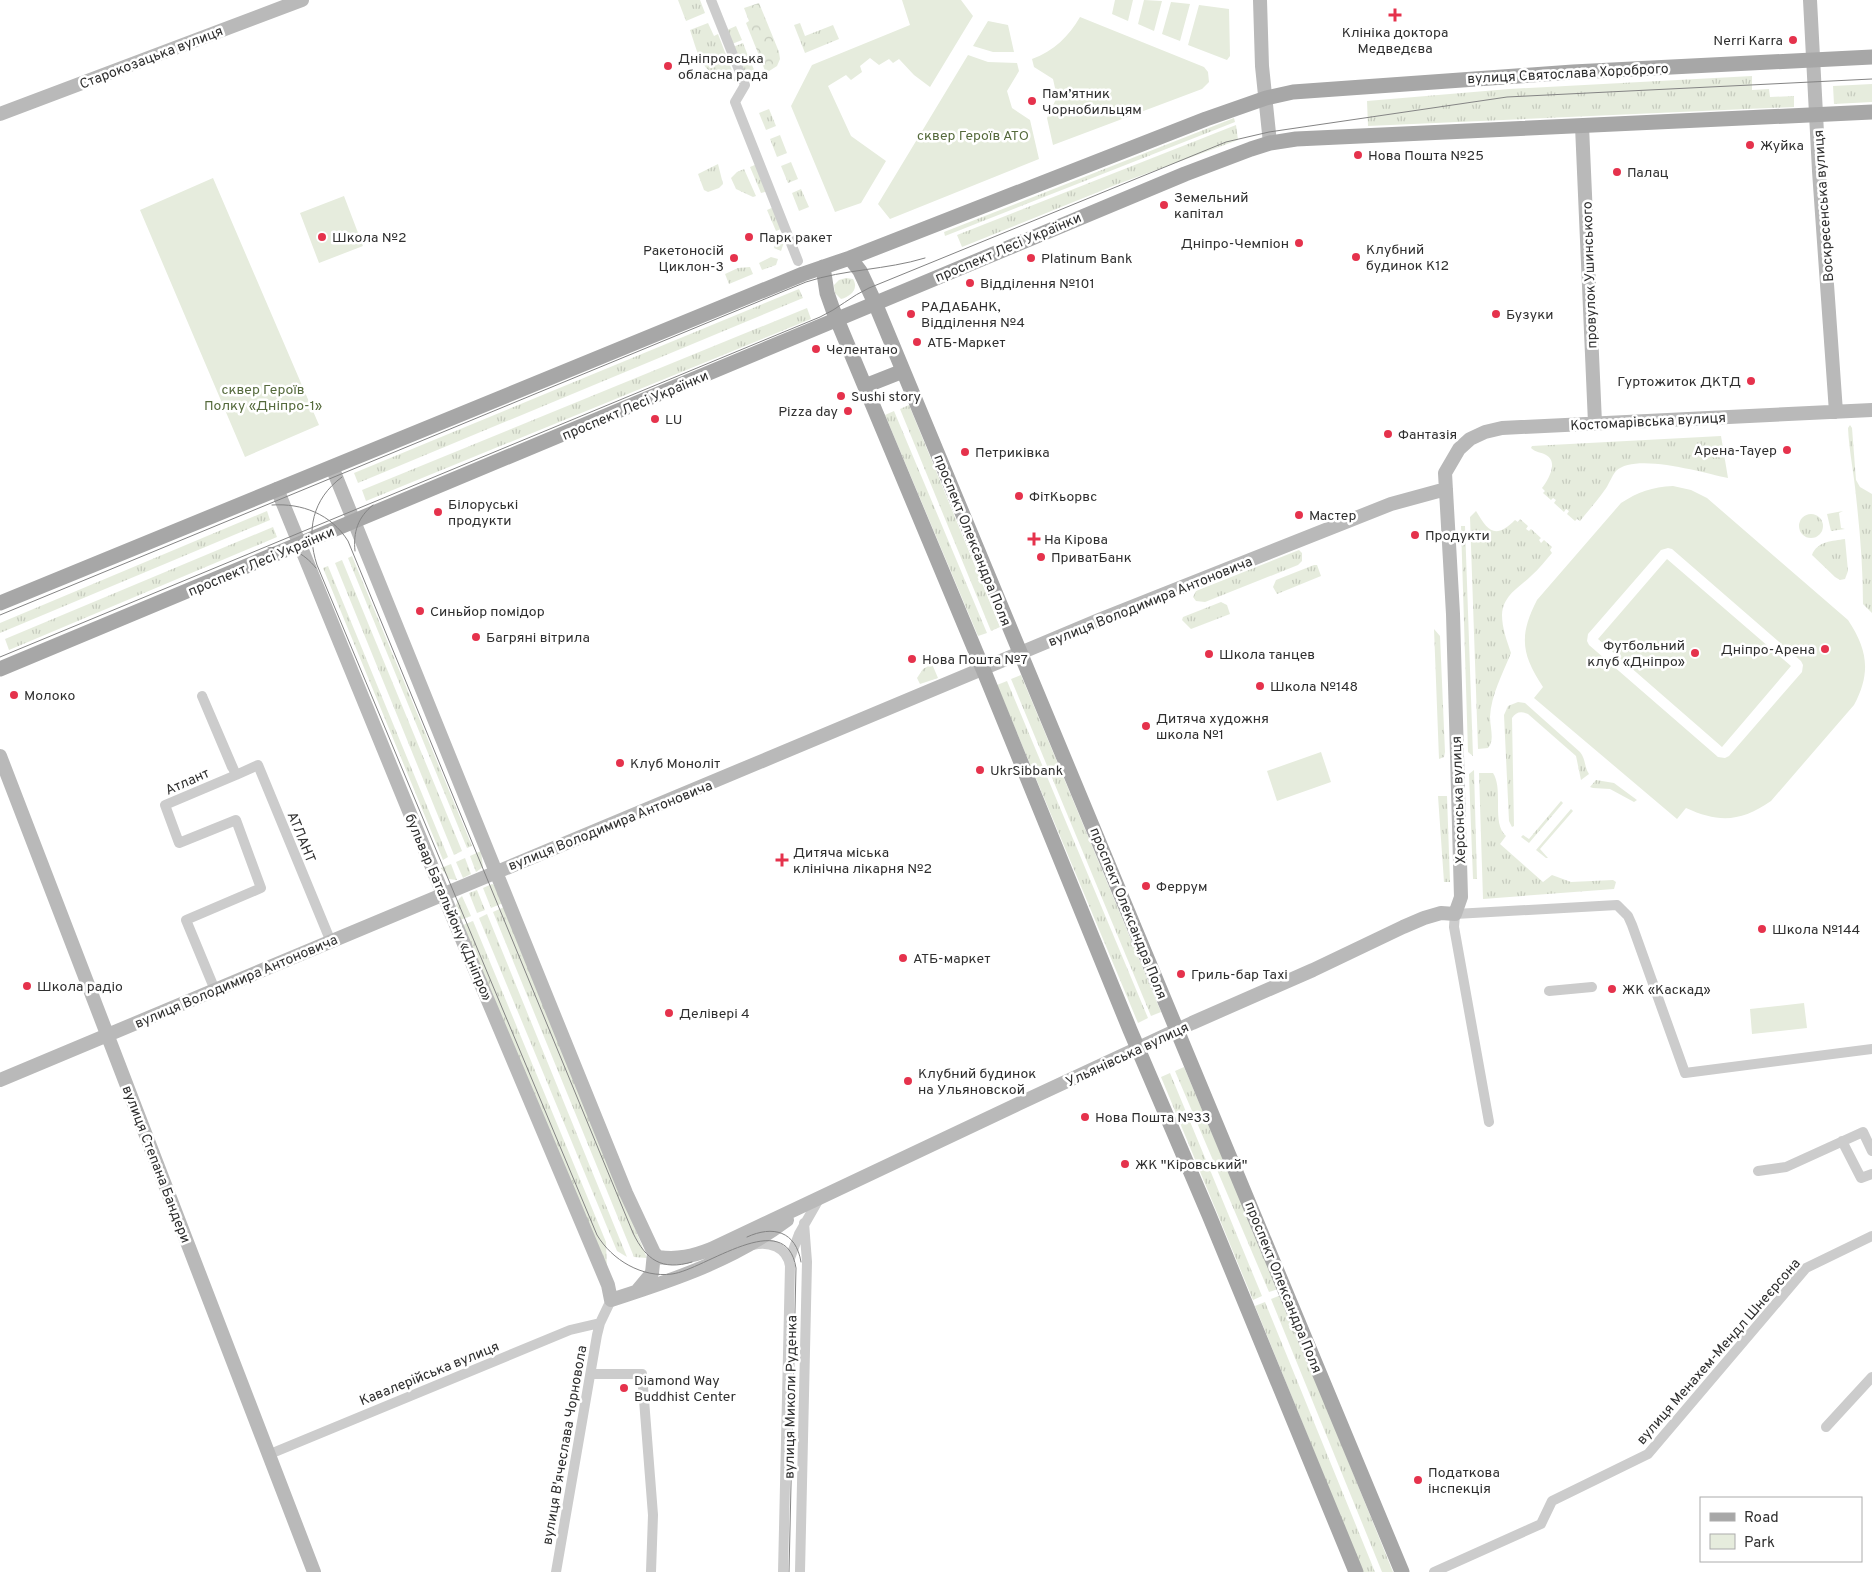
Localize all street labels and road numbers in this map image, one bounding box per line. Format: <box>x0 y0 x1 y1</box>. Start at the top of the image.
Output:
street label: Старокозацька вулиця <box>77 23 226 94</box>
street label: вулиця Святослава Хороброго <box>1467 61 1669 88</box>
street label: Воскресенська вулиця <box>1811 129 1838 282</box>
street label: провулок Ушинського <box>1579 201 1602 349</box>
street label: проспект Лесі Українки <box>933 210 1084 287</box>
street label: проспект Лесі Українки <box>560 368 711 445</box>
street label: Костомарівська вулиця <box>1570 410 1726 435</box>
street label: проспект Олександра Поля <box>929 452 1014 629</box>
street label: проспект Лесі Українки <box>186 524 337 601</box>
street label: вулиця Володимира Антоновича <box>1046 554 1255 651</box>
street label: Херсонська вулиця <box>1449 736 1470 864</box>
street label: Атлант <box>163 765 212 800</box>
street label: вулиця Володимира Антоновича <box>506 778 715 875</box>
street label: АТЛАНТ <box>283 810 319 866</box>
street label: бульвар Батальйону «Дніпро» <box>400 811 495 1004</box>
street label: проспект Олександра Поля <box>1085 825 1170 1002</box>
street label: вулиця Володимира Антоновича <box>133 932 341 1033</box>
street label: Ульянівська вулиця <box>1063 1019 1192 1091</box>
street label: вулиця Степана Бандери <box>118 1083 194 1246</box>
street label: проспект Олександра Поля <box>1240 1199 1325 1376</box>
street label: вулиця Менахем-Мендл Шнеєрсона <box>1634 1256 1805 1448</box>
street label: вулиця Миколи Руденка <box>782 1315 801 1479</box>
street label: Кавалерійська вулиця <box>357 1339 502 1410</box>
street label: вулиця В'ячеслава Чорновола <box>540 1344 591 1546</box>

